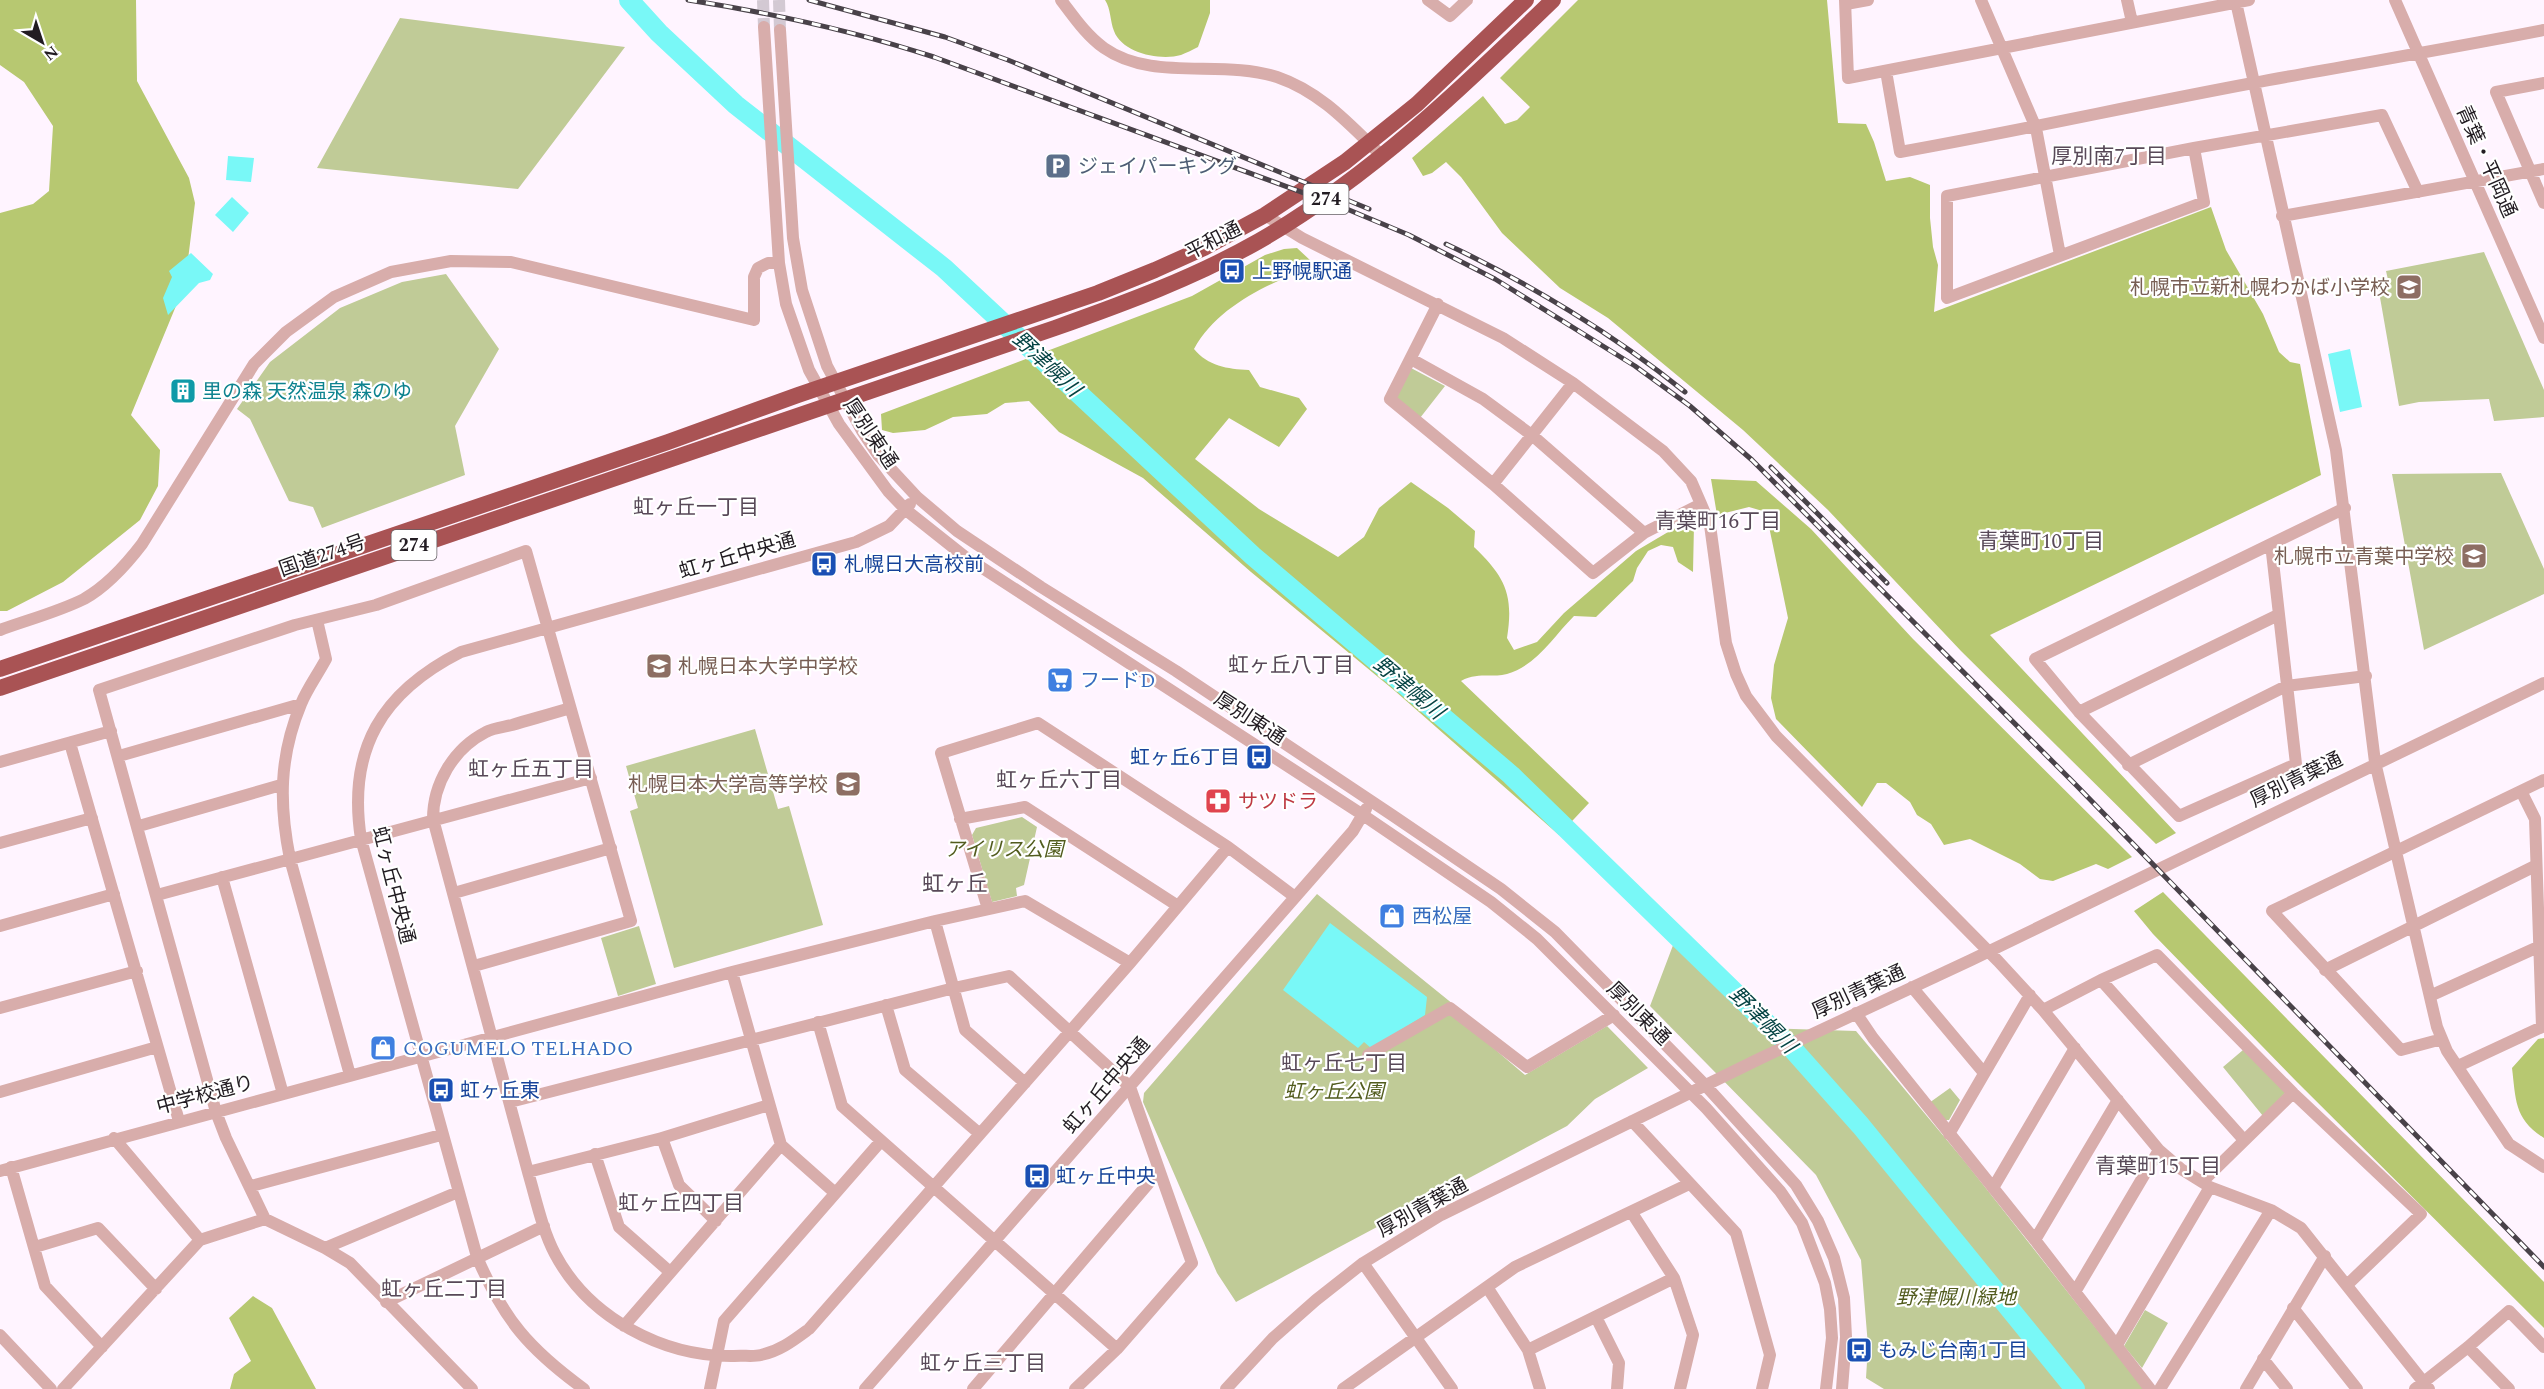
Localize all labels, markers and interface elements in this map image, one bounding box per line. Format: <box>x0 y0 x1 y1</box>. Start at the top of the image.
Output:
north arrow <box>12 12 72 72</box>
text: N <box>38 39 63 66</box>
street label: 青葉・平岡通 <box>2448 100 2524 222</box>
district label: 厚別南7丁目 <box>2051 141 2167 173</box>
parking icon: ジェイパーキング <box>1043 151 1073 181</box>
place label: ジェイパーキング <box>1078 152 1237 182</box>
road number: 274 <box>1304 184 1348 214</box>
street label: 平和通 <box>1180 214 1247 268</box>
bus stop icon: 上野幌駅通 <box>1217 256 1247 286</box>
place label: 上野幌駅通 <box>1252 257 1352 287</box>
school or university icon: 札幌市立新札幌わかば小学校 <box>2394 272 2424 302</box>
place label: 札幌市立新札幌わかば小学校 <box>2130 273 2390 303</box>
water label: 野津幌川 <box>1005 324 1089 406</box>
building icon: 里の森 天然温泉 森のゆ <box>168 376 198 406</box>
place label: 里の森 天然温泉 森のゆ <box>202 377 412 407</box>
street label: 厚別東通 <box>835 392 905 475</box>
district label: 虹ヶ丘一丁目 <box>633 492 759 524</box>
district label: 青葉町16丁目 <box>1655 506 1781 538</box>
street label: 虹ヶ丘中央通 <box>675 525 799 587</box>
district label: 青葉町10丁目 <box>1978 526 2104 558</box>
street label: 国道274号 <box>275 527 370 585</box>
road number: 274 <box>392 530 436 560</box>
school or university icon: 札幌市立青葉中学校 <box>2459 541 2489 571</box>
place label: 札幌市立青葉中学校 <box>2274 542 2454 572</box>
bus stop icon: 札幌日大高校前 <box>809 549 839 579</box>
place label: 札幌日大高校前 <box>844 550 984 580</box>
district label: 虹ヶ丘八丁目 <box>1228 650 1354 682</box>
water label: 野津幌川 <box>1366 650 1452 729</box>
school or university icon: 札幌日本大学中学校 <box>644 651 674 681</box>
place label: 札幌日本大学中学校 <box>678 652 858 682</box>
supermarket icon: フードD <box>1045 665 1075 695</box>
place label: フードD <box>1080 666 1156 696</box>
street label: 厚別東通 <box>1208 684 1291 753</box>
bus stop icon: 虹ヶ丘6丁目 <box>1244 742 1274 772</box>
place label: 虹ヶ丘6丁目 <box>1130 743 1240 773</box>
street label: 厚別青葉通 <box>2245 744 2348 815</box>
district label: 虹ヶ丘五丁目 <box>468 754 594 786</box>
district label: 虹ヶ丘六丁目 <box>996 765 1122 797</box>
school or university icon: 札幌日本大学高等学校 <box>833 769 863 799</box>
place label: 札幌日本大学高等学校 <box>628 770 828 800</box>
pharmacy icon: サツドラ <box>1203 786 1233 816</box>
place label: サツドラ <box>1238 787 1318 817</box>
street label: 虹ヶ丘中央通 <box>364 823 422 947</box>
park label: アイリス公園 <box>945 835 1066 865</box>
district label: 虹ヶ丘 <box>922 868 988 901</box>
shop icon: 西松屋 <box>1377 901 1407 931</box>
place label: 西松屋 <box>1412 902 1472 932</box>
street label: 厚別青葉通 <box>1807 957 1910 1027</box>
street label: 厚別東通 <box>1599 975 1677 1053</box>
water label: 野津幌川 <box>1721 980 1805 1063</box>
street label: 虹ヶ丘中央通 <box>1056 1031 1157 1141</box>
shop icon: COGUMELO TELHADO <box>368 1033 398 1063</box>
place label: COGUMELO TELHADO <box>403 1034 633 1064</box>
district label: 虹ヶ丘七丁目 <box>1281 1048 1407 1080</box>
street label: 中学校通り <box>153 1068 257 1122</box>
bus stop icon: 虹ヶ丘東 <box>426 1075 456 1105</box>
place label: 虹ヶ丘東 <box>460 1076 540 1106</box>
park label: 虹ヶ丘公園 <box>1284 1077 1387 1107</box>
district label: 青葉町15丁目 <box>2095 1151 2221 1183</box>
bus stop icon: 虹ヶ丘中央 <box>1022 1161 1052 1191</box>
place label: 虹ヶ丘中央 <box>1056 1162 1156 1192</box>
street label: 厚別青葉通 <box>1371 1171 1473 1245</box>
district label: 虹ヶ丘四丁目 <box>618 1188 744 1220</box>
district label: 虹ヶ丘二丁目 <box>381 1274 507 1306</box>
park label: 野津幌川緑地 <box>1896 1283 2018 1313</box>
bus stop icon: もみじ台南1丁目 <box>1844 1335 1874 1365</box>
place label: もみじ台南1丁目 <box>1878 1336 2028 1366</box>
district label: 虹ヶ丘三丁目 <box>920 1348 1046 1380</box>

